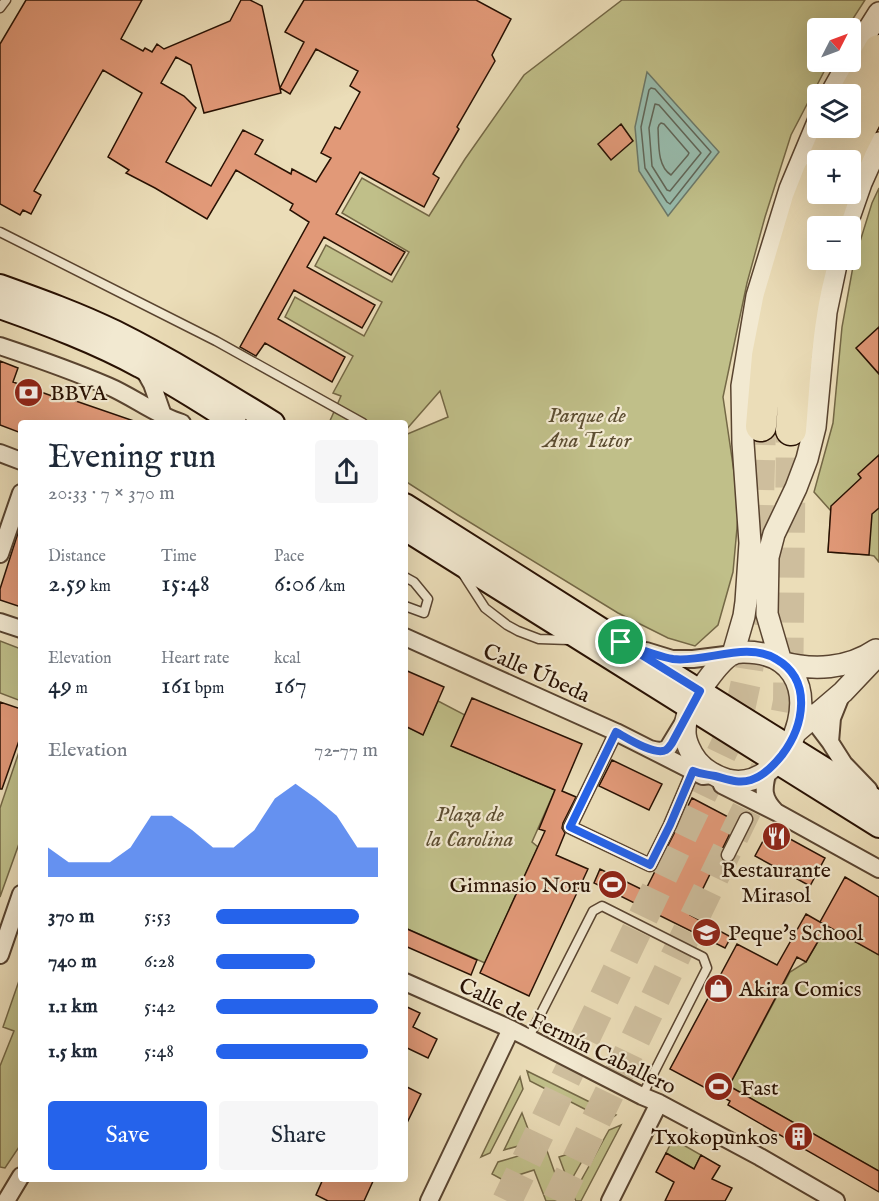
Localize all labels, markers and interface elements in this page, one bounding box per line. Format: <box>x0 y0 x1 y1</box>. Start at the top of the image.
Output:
north arrow <box>807 18 861 72</box>
map controls <box>807 18 861 270</box>
button: layers <box>807 84 861 138</box>
button: + <box>807 150 861 204</box>
button: − <box>807 216 861 270</box>
bank icon: BBVA <box>13 376 45 408</box>
place label: BBVA <box>50 380 108 408</box>
park label: Parque de Ana Tutor <box>541 402 632 455</box>
text: Evening run <box>48 437 216 479</box>
button: share <box>315 440 378 503</box>
text: 20:33 · 7 × 370 m <box>48 481 175 506</box>
text: Distance <box>48 547 106 567</box>
text: Time <box>161 547 197 567</box>
text: Pace <box>274 547 304 567</box>
text: 2.59 <box>48 567 87 600</box>
text: 15:48 <box>161 567 210 600</box>
text: 6:06 <box>274 567 316 600</box>
text: km <box>87 577 111 597</box>
text: /km <box>316 577 345 597</box>
pin <box>595 616 646 667</box>
icon: arrive <box>604 625 637 658</box>
street label: Calle Úbeda <box>478 638 595 710</box>
text: Elevation <box>48 649 111 669</box>
text: Heart rate <box>161 649 229 669</box>
text: kcal <box>274 649 301 669</box>
text: 49 <box>48 669 72 702</box>
text: 161 <box>161 669 191 702</box>
text: 167 <box>274 669 307 702</box>
text: m <box>72 679 88 699</box>
text: bpm <box>191 679 224 699</box>
text: Elevation <box>48 738 127 763</box>
text: 72–77 m <box>314 738 378 763</box>
park label: Plaza de la Carolina <box>426 801 514 854</box>
restaurant icon: Restaurante Mirasol <box>760 821 792 853</box>
place label: Restaurante Mirasol <box>721 857 831 910</box>
sports icon: Gimnasio Noru <box>596 868 628 900</box>
place label: Gimnasio Noru <box>450 872 591 900</box>
text: 370 m <box>48 904 94 929</box>
text: 5:53 <box>144 904 171 929</box>
school or university icon: Peque's School <box>691 916 723 948</box>
place label: Peque's School <box>728 920 863 948</box>
text: 740 m <box>48 949 97 974</box>
text: 6:28 <box>144 949 175 974</box>
street label: Calle de Fermín Caballero <box>454 972 681 1102</box>
shop icon: Akira Comics <box>702 972 734 1004</box>
place label: Akira Comics <box>738 976 861 1004</box>
text: 1.1 km <box>48 994 98 1019</box>
text: 5:42 <box>144 994 176 1019</box>
text: 1.5 km <box>48 1039 98 1064</box>
text: 5:48 <box>144 1039 174 1064</box>
sports icon: Fast <box>703 1071 735 1103</box>
place label: Fast <box>740 1075 779 1103</box>
button: Save <box>48 1101 207 1170</box>
button: Share <box>219 1101 378 1170</box>
building icon: Txokopunkos <box>783 1120 815 1152</box>
place label: Txokopunkos <box>651 1124 778 1152</box>

